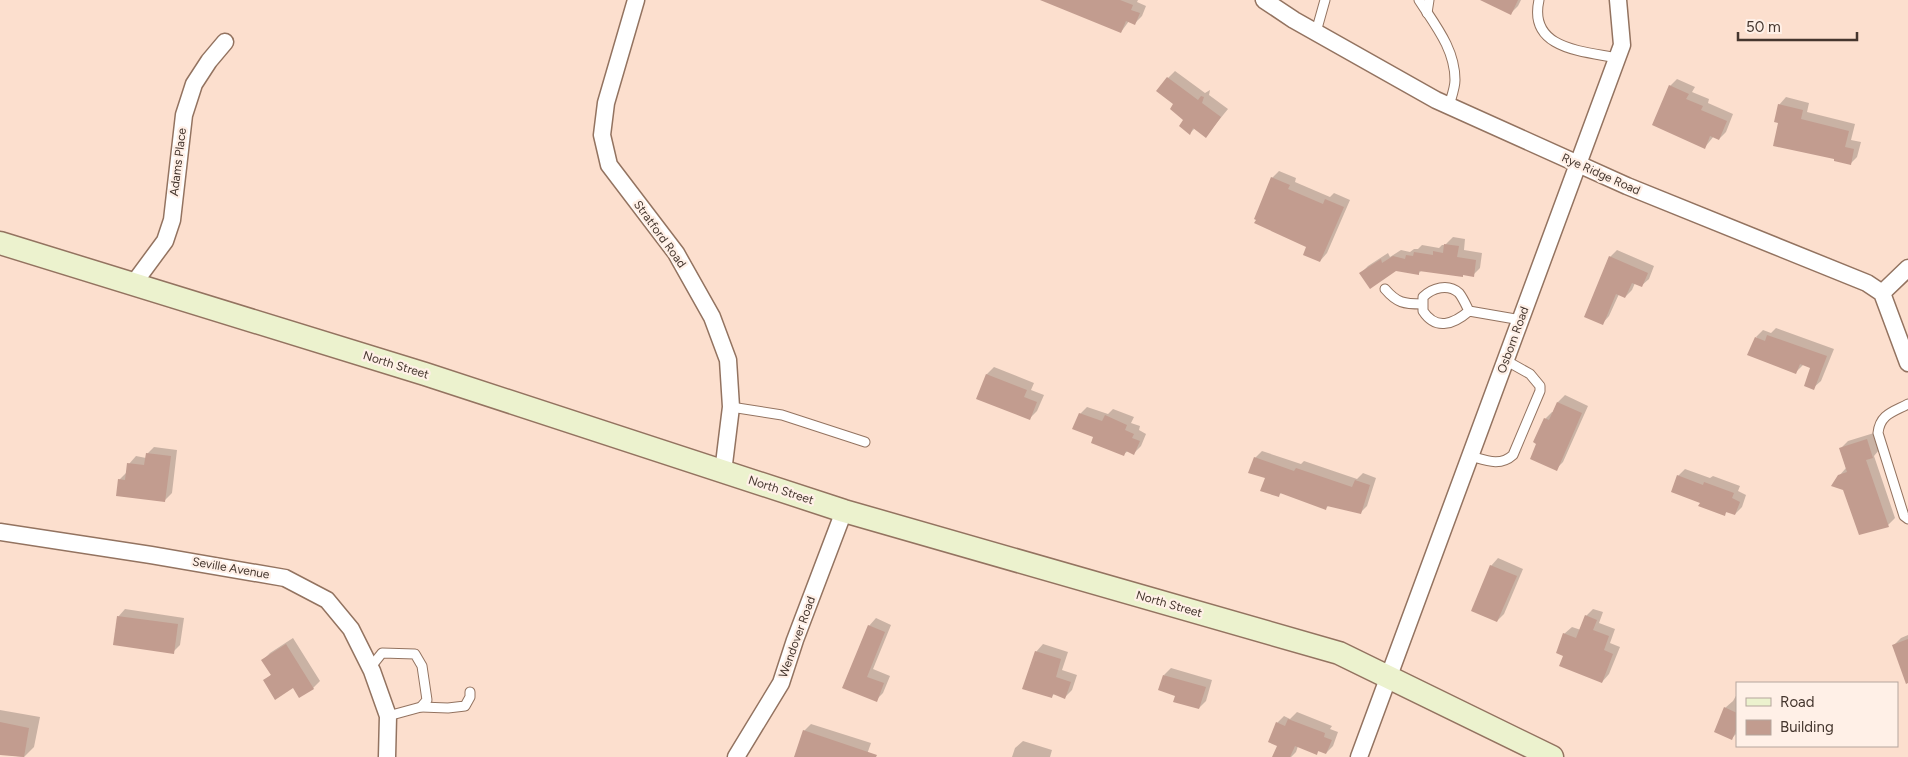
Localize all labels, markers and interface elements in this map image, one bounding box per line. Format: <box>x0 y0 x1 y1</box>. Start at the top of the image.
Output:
scale bar <box>1738 10 1857 42</box>
text: 50 m <box>1746 18 1781 36</box>
street label: Adams Place <box>167 127 189 197</box>
street label: Rye Ridge Road <box>1559 150 1643 198</box>
street label: Stratford Road <box>631 198 689 270</box>
street label: Osborn Road <box>1494 305 1532 375</box>
street label: North Street <box>361 348 431 382</box>
street label: North Street <box>746 473 816 507</box>
street label: Seville Avenue <box>191 554 271 582</box>
street label: North Street <box>1134 588 1204 620</box>
street label: Wendover Road <box>776 594 818 680</box>
legend <box>1736 682 1898 747</box>
text: Road <box>1780 693 1815 711</box>
text: Building <box>1780 718 1834 736</box>

